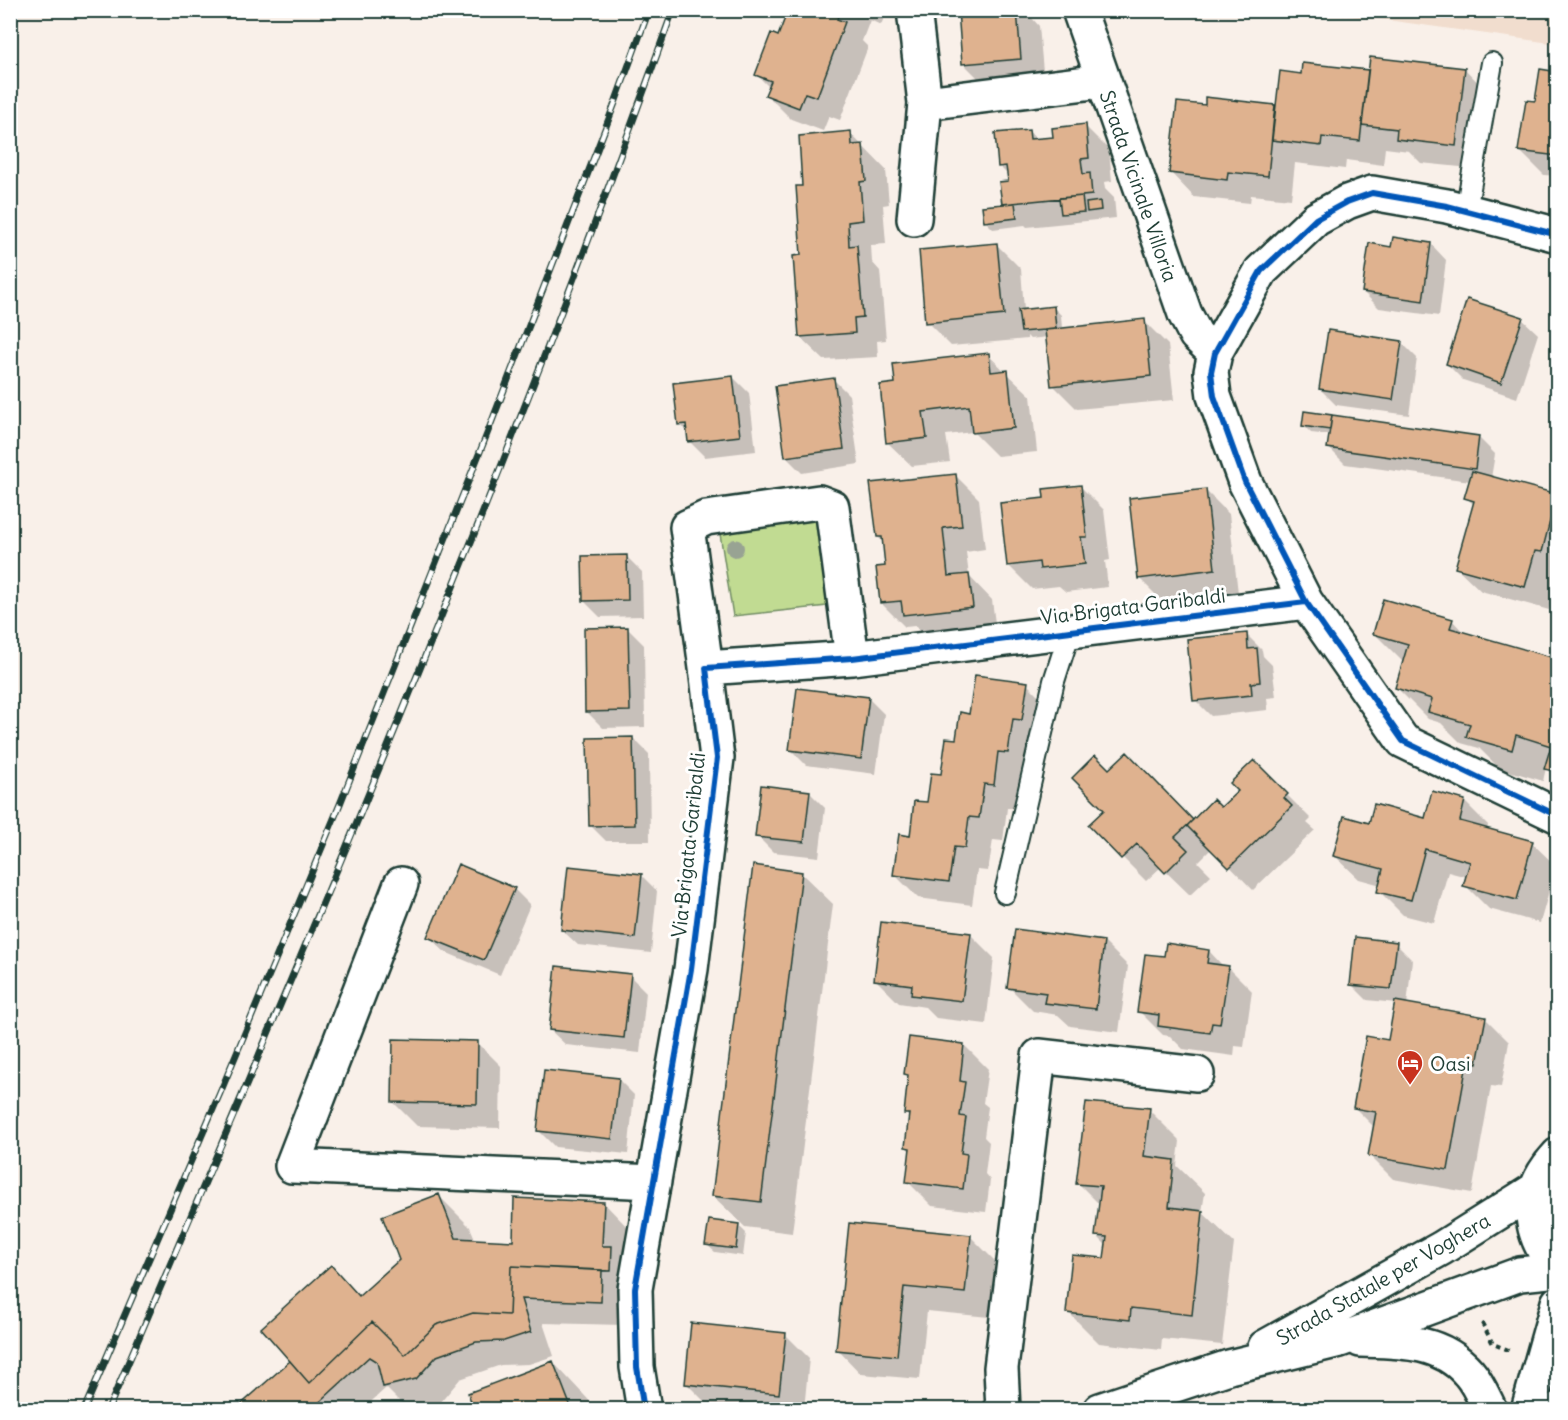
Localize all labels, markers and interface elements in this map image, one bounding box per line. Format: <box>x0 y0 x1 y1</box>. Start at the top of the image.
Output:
street label: Strada Vicinale Villoria <box>1095 87 1183 285</box>
street label: Via Brigata Garibaldi <box>1039 582 1227 630</box>
street label: Via Brigata Garibaldi <box>666 751 710 939</box>
hotel icon: Oasi <box>1395 1048 1425 1086</box>
place label: Oasi <box>1430 1051 1470 1076</box>
street label: Strada Statale per Voghera <box>1272 1207 1494 1351</box>

